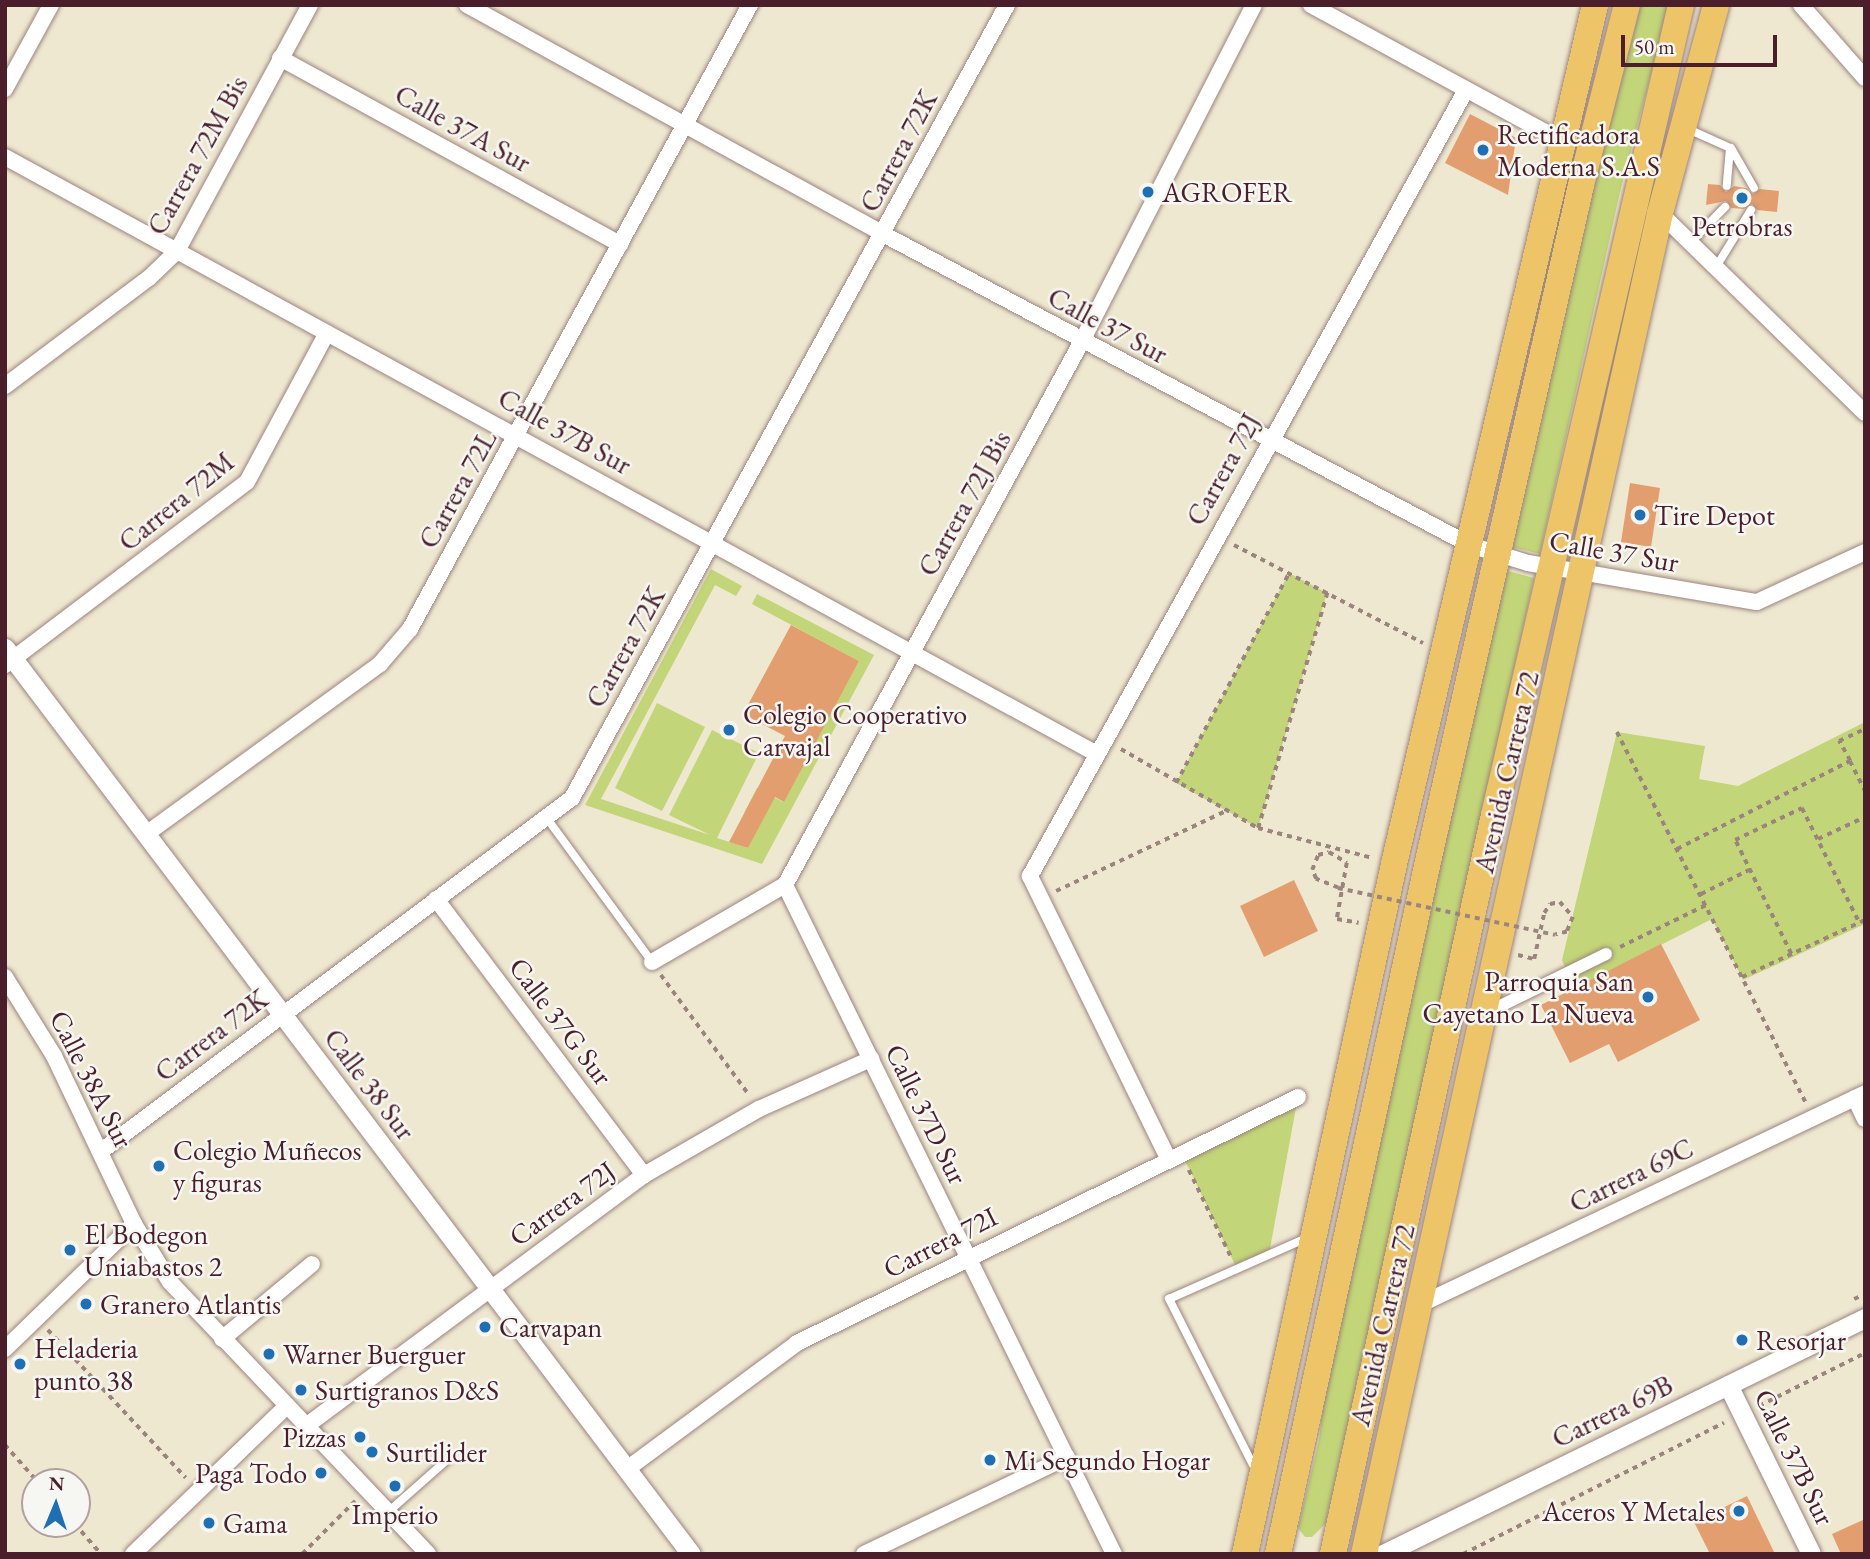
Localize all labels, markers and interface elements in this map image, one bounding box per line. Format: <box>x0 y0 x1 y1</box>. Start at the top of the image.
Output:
scale bar <box>1625 21 1781 65</box>
text: 50 m <box>1634 33 1675 60</box>
street label: Carrera 72M Bis <box>139 70 255 240</box>
street label: Calle 37A Sur <box>389 77 537 179</box>
street label: Carrera 72K <box>852 85 944 217</box>
place label: Rectificadora Moderna S.A.S <box>1497 117 1660 183</box>
marker: Rectificadora Moderna S.A.S <box>1475 142 1491 158</box>
place label: AGROFER <box>1162 175 1292 209</box>
marker: AGROFER <box>1140 184 1156 200</box>
marker: Petrobras <box>1734 190 1750 206</box>
place label: Petrobras <box>1692 209 1792 243</box>
street label: Calle 37 Sur <box>1042 280 1174 370</box>
street label: Calle 37B Sur <box>493 381 637 481</box>
street label: Carrera 72J <box>1178 407 1268 531</box>
street label: Carrera 72L <box>411 424 503 554</box>
street label: Carrera 72J Bis <box>910 424 1018 582</box>
street label: Carrera 72M <box>111 444 241 558</box>
place label: Tire Depot <box>1654 498 1775 532</box>
marker: Tire Depot <box>1632 507 1648 523</box>
street label: Calle 37 Sur <box>1547 523 1681 579</box>
street label: Carrera 72K <box>578 581 672 713</box>
street label: Avenida Carrera 72 <box>1466 668 1546 876</box>
place label: Colegio Cooperativo Carvajal <box>743 697 967 763</box>
marker: Colegio Cooperativo Carvajal <box>721 722 737 738</box>
street label: Calle 37G Sur <box>502 951 620 1091</box>
place label: Parroquia San Cayetano La Nueva <box>1423 964 1634 1030</box>
street label: Carrera 72K <box>148 982 274 1088</box>
marker: Parroquia San Cayetano La Nueva <box>1640 989 1656 1005</box>
street label: Calle 38A Sur <box>43 1005 141 1153</box>
street label: Calle 38 Sur <box>317 1022 423 1146</box>
street label: Calle 37D Sur <box>879 1038 975 1190</box>
street label: Carrera 69C <box>1564 1131 1698 1219</box>
place label: Colegio Muñecos y figuras <box>173 1133 362 1199</box>
street label: Carrera 72J <box>502 1153 622 1253</box>
marker: Colegio Muñecos y figuras <box>151 1158 167 1174</box>
street label: Carrera 72I <box>877 1199 1003 1285</box>
place label: El Bodegon Uniabastos 2 <box>84 1217 222 1283</box>
street label: Avenida Carrera 72 <box>1342 1221 1422 1429</box>
marker: El Bodegon Uniabastos 2 <box>62 1242 78 1258</box>
place label: Granero Atlantis <box>100 1287 281 1321</box>
marker: Granero Atlantis <box>78 1296 94 1312</box>
place label: Carvapan <box>499 1310 602 1344</box>
marker: Carvapan <box>477 1319 493 1335</box>
place label: Resorjar <box>1756 1323 1846 1357</box>
place label: Heladeria punto 38 <box>34 1331 138 1397</box>
marker: Resorjar <box>1734 1332 1750 1348</box>
place label: Warner Buerguer <box>283 1337 466 1371</box>
marker: Warner Buerguer <box>261 1346 277 1362</box>
marker: Heladeria punto 38 <box>12 1356 28 1372</box>
street label: Carrera 69B <box>1546 1367 1678 1455</box>
place label: Surtigranos D&S <box>315 1373 499 1407</box>
marker: Surtigranos D&S <box>293 1382 309 1398</box>
street label: Calle 37B Sur <box>1748 1384 1842 1530</box>
place label: Pizzas <box>282 1420 346 1454</box>
marker: Pizzas <box>352 1429 368 1445</box>
place label: Surtilider <box>386 1435 487 1469</box>
place label: Mi Segundo Hogar <box>1004 1443 1210 1477</box>
marker: Surtilider <box>364 1444 380 1460</box>
marker: Mi Segundo Hogar <box>982 1452 998 1468</box>
place label: Paga Todo <box>195 1456 307 1490</box>
marker: Paga Todo <box>313 1465 329 1481</box>
north arrow <box>21 1468 91 1538</box>
text: N <box>49 1471 65 1496</box>
marker: Imperio <box>387 1478 403 1494</box>
place label: Aceros Y Metales <box>1542 1494 1725 1528</box>
place label: Imperio <box>352 1497 438 1531</box>
marker: Aceros Y Metales <box>1731 1503 1747 1519</box>
place label: Gama <box>223 1506 288 1540</box>
marker: Gama <box>201 1515 217 1531</box>

